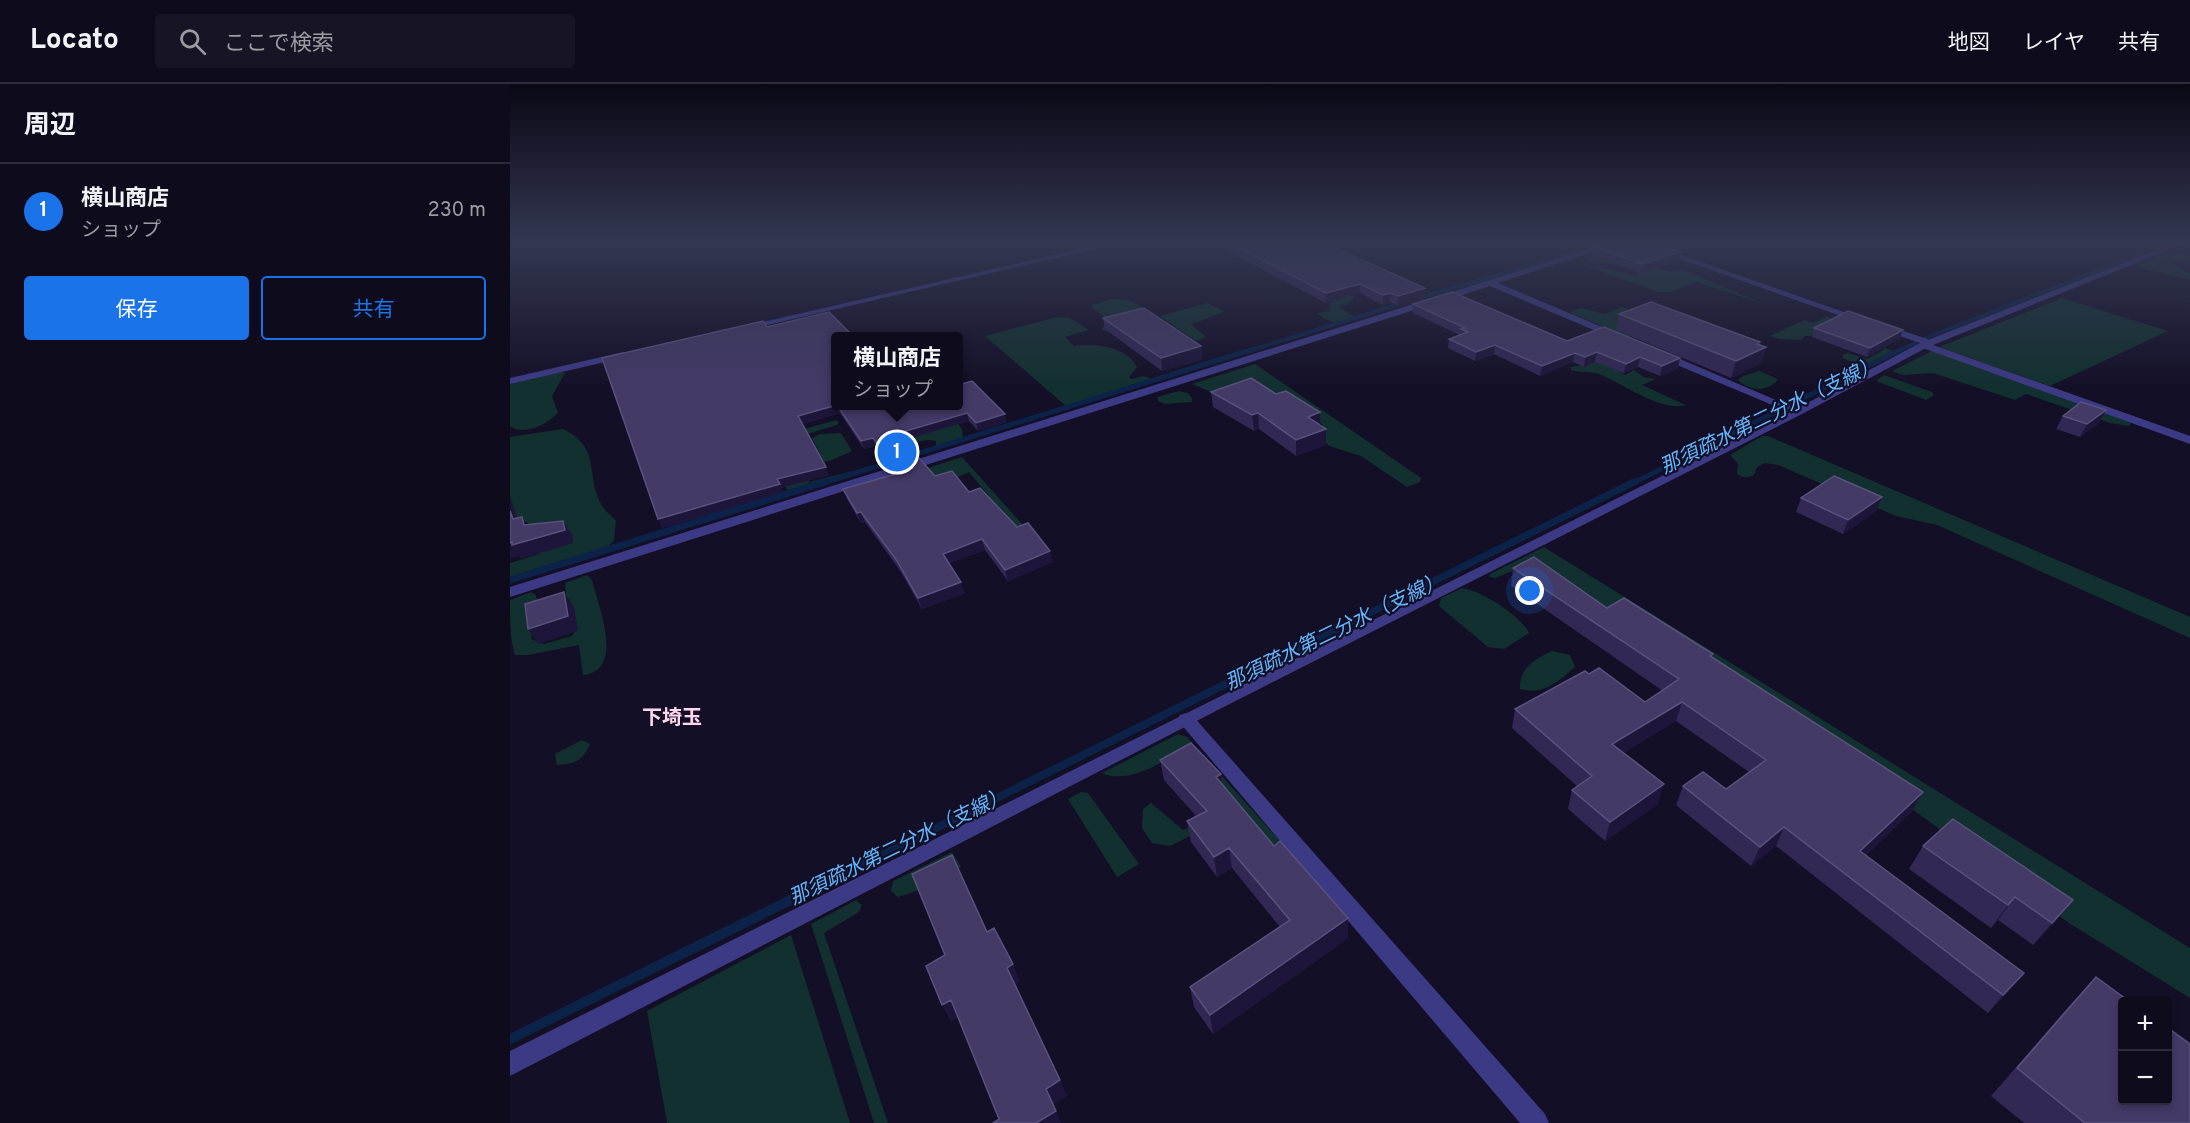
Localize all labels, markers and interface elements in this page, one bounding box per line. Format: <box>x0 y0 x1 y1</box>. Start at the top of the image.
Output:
search box <box>155 14 575 68</box>
text: Locato <box>30 23 119 59</box>
icon: search <box>176 25 209 58</box>
text: 地図 <box>1948 30 1990 57</box>
text: レイヤ <box>2023 30 2085 57</box>
text: 共有 <box>2118 30 2160 57</box>
text: ここで検索 <box>224 31 334 58</box>
text: 周辺 <box>24 110 76 143</box>
text: 横山商店 <box>81 186 169 213</box>
text: 1 <box>40 198 48 224</box>
text: 230 m <box>427 198 486 224</box>
text: ショップ <box>81 218 161 244</box>
button: 保存 <box>24 276 249 340</box>
button: 共有 <box>261 276 486 340</box>
popup <box>831 332 963 410</box>
text: 横山商店 <box>853 346 941 373</box>
water label: 那須疏水第二分水（支線） <box>1656 353 1883 481</box>
text: ショップ <box>853 378 933 404</box>
pin: 1 <box>878 430 916 475</box>
water label: 那須疏水第二分水（支線） <box>1221 569 1448 697</box>
your location <box>1515 576 1544 605</box>
district label: 下埼玉 <box>642 706 702 732</box>
water label: 那須疏水第二分水（支線） <box>785 784 1012 912</box>
map controls <box>2118 997 2172 1105</box>
button: + <box>2118 997 2172 1051</box>
button: − <box>2118 1051 2172 1105</box>

